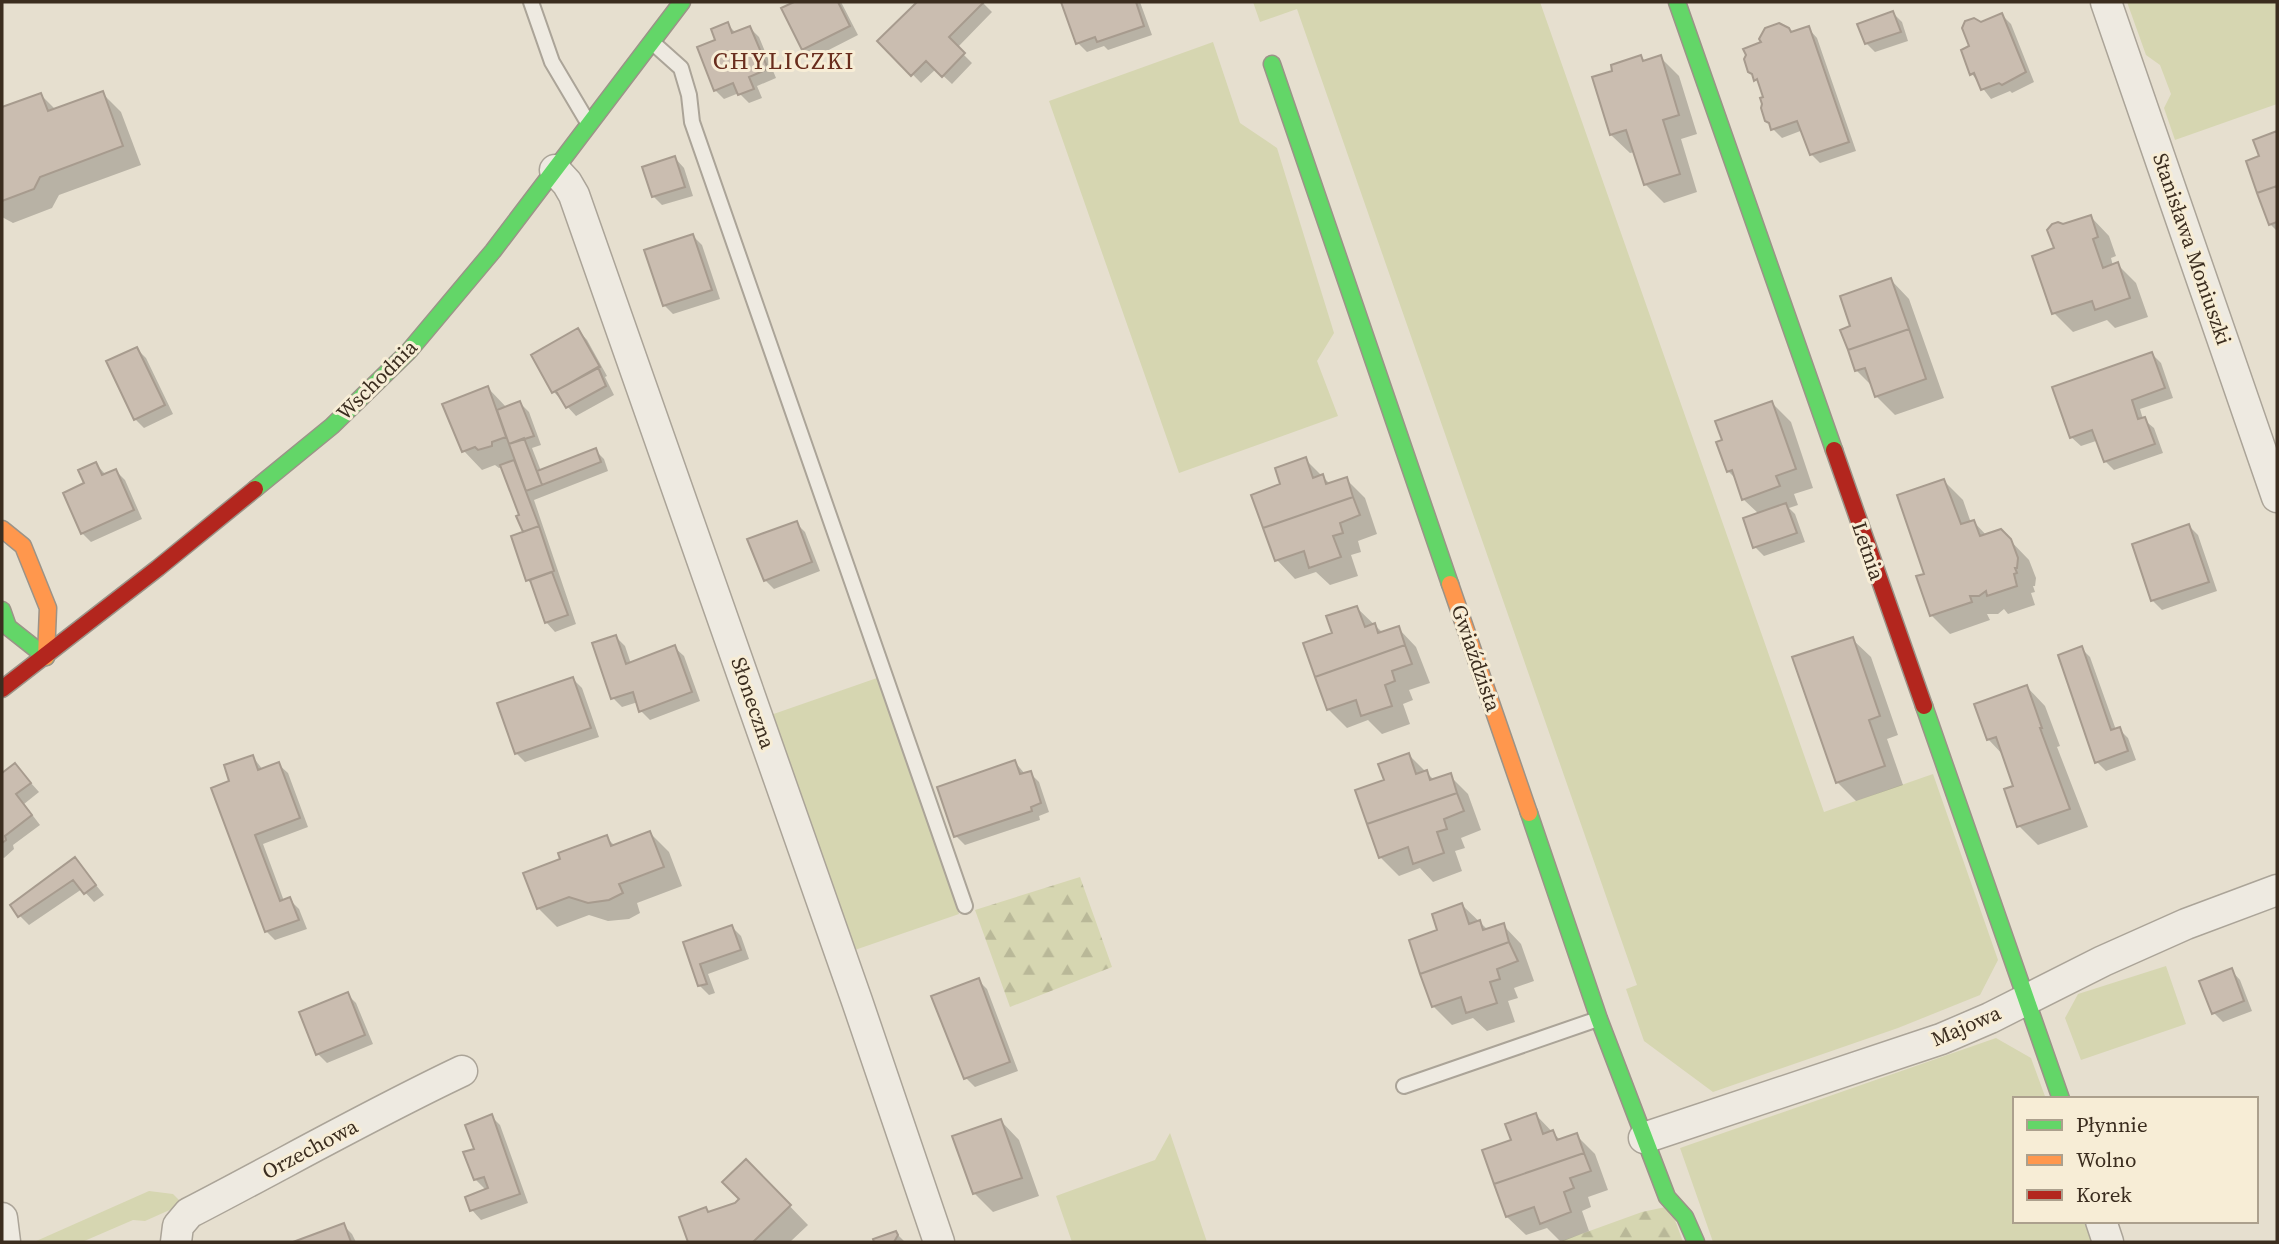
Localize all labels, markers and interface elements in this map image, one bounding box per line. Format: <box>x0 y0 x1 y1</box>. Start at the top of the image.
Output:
district label: CHYLICZKI <box>713 44 855 77</box>
street label: Stanisława Moniuszki <box>2146 149 2239 349</box>
street label: Wschodnia <box>330 333 424 427</box>
street label: Letnia <box>1845 518 1892 584</box>
street label: Gwiaździsta <box>1445 601 1508 715</box>
street label: Słoneczna <box>724 653 783 753</box>
street label: Majowa <box>1927 998 2005 1053</box>
legend <box>2013 1097 2258 1223</box>
text: Płynnie <box>2076 1110 2148 1139</box>
street label: Orzechowa <box>257 1111 363 1186</box>
text: Wolno <box>2076 1145 2137 1174</box>
text: Korek <box>2076 1180 2132 1209</box>

